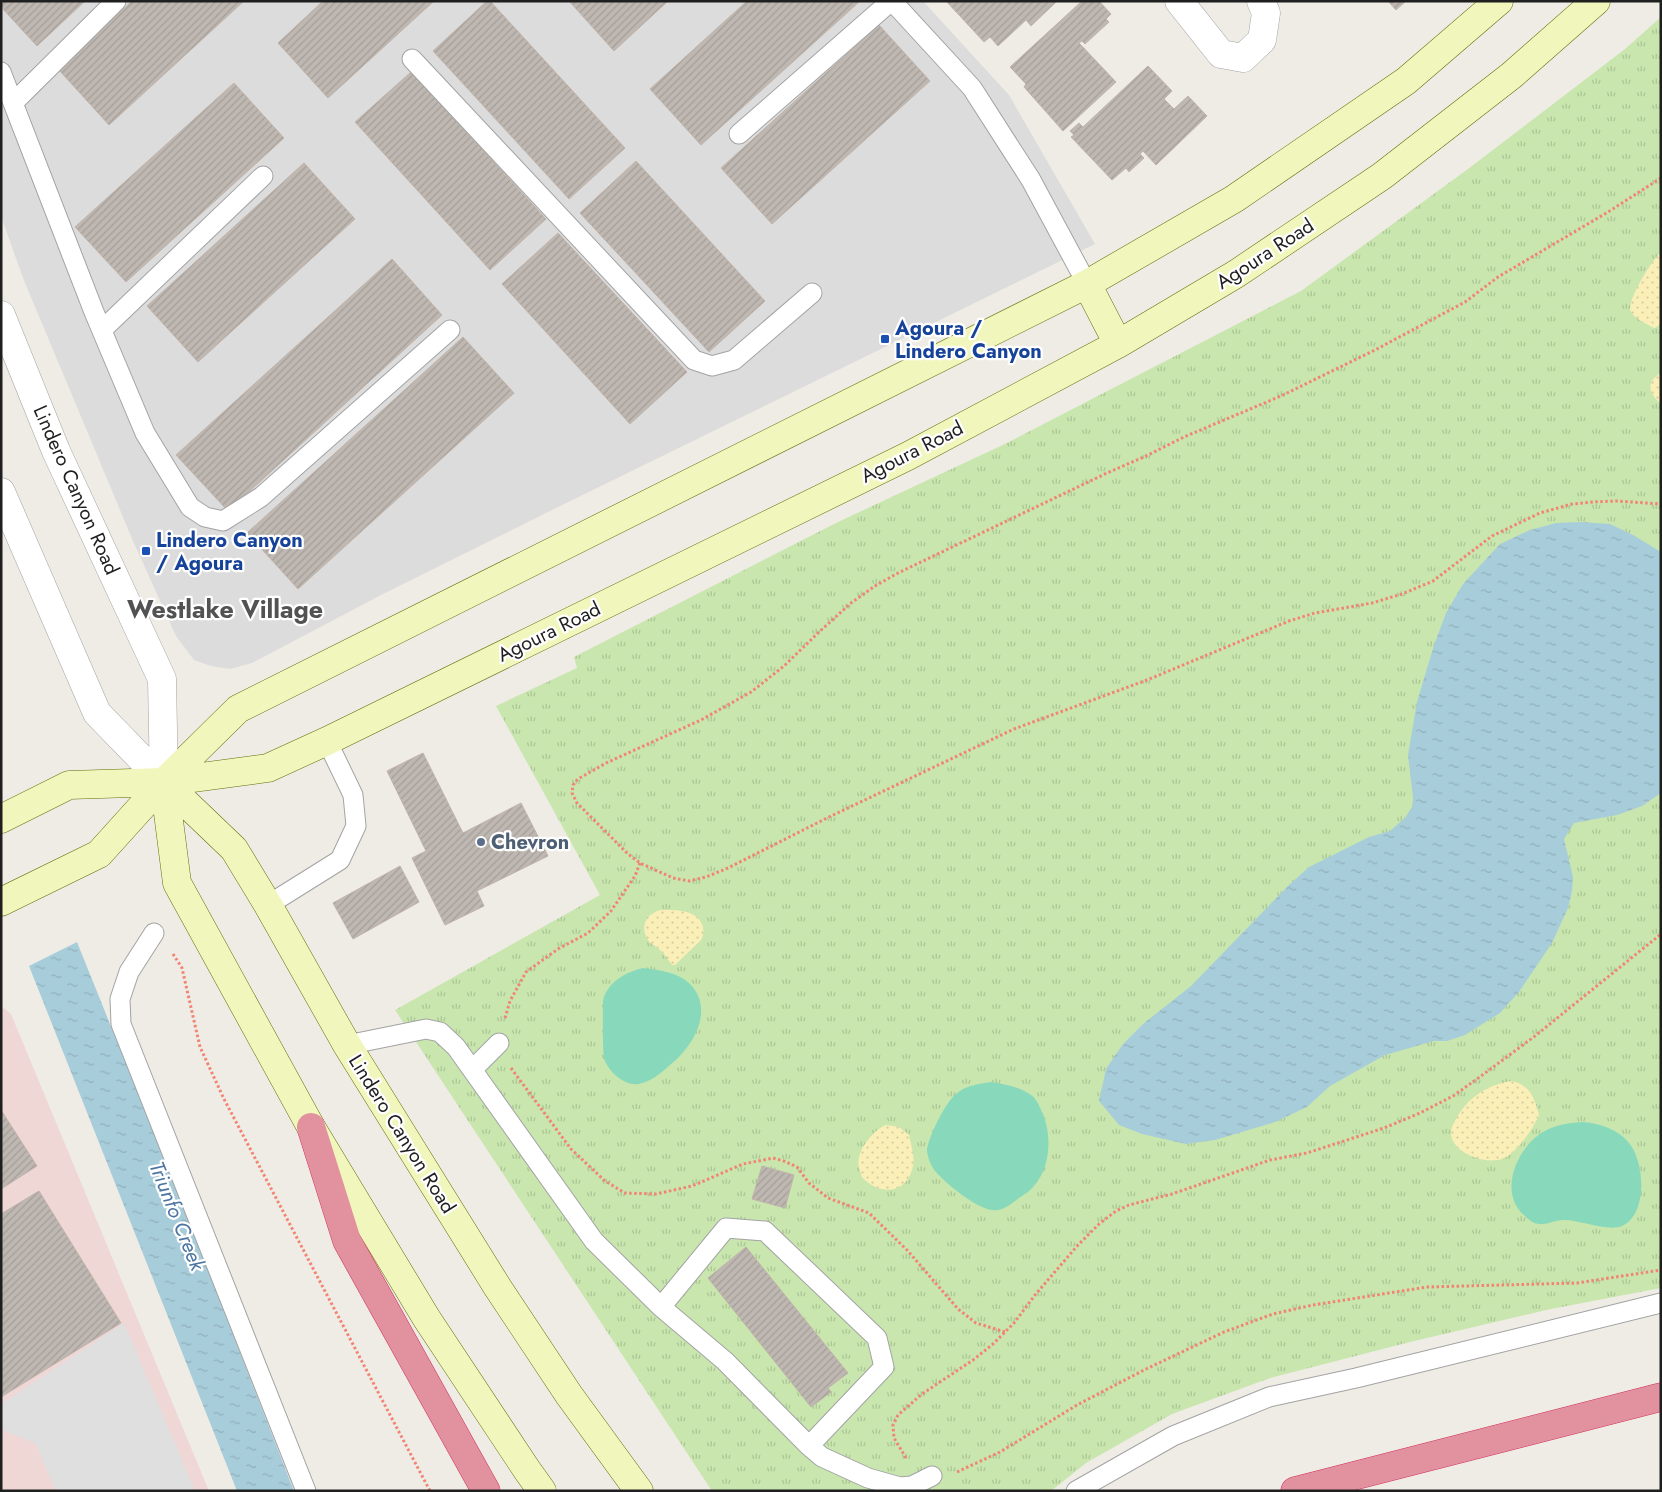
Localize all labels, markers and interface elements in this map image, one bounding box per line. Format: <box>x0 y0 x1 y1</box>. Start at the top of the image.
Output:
street label: Agoura Road <box>1210 211 1320 297</box>
place label: Agoura / Lindero Canyon <box>894 314 1042 366</box>
marker: Agoura / Lindero Canyon <box>879 333 891 345</box>
street label: Lindero Canyon Road <box>26 401 126 579</box>
street label: Agoura Road <box>856 414 968 490</box>
place label: Lindero Canyon / Agoura <box>156 526 303 578</box>
marker: Lindero Canyon / Agoura <box>140 545 152 557</box>
district label: Westlake Village <box>127 591 323 627</box>
street label: Agoura Road <box>492 594 606 670</box>
place label: Chevron <box>491 828 569 857</box>
marker: Chevron <box>475 836 487 848</box>
street label: Lindero Canyon Road <box>341 1049 463 1219</box>
water label: Triunfo Creek <box>141 1157 213 1276</box>

